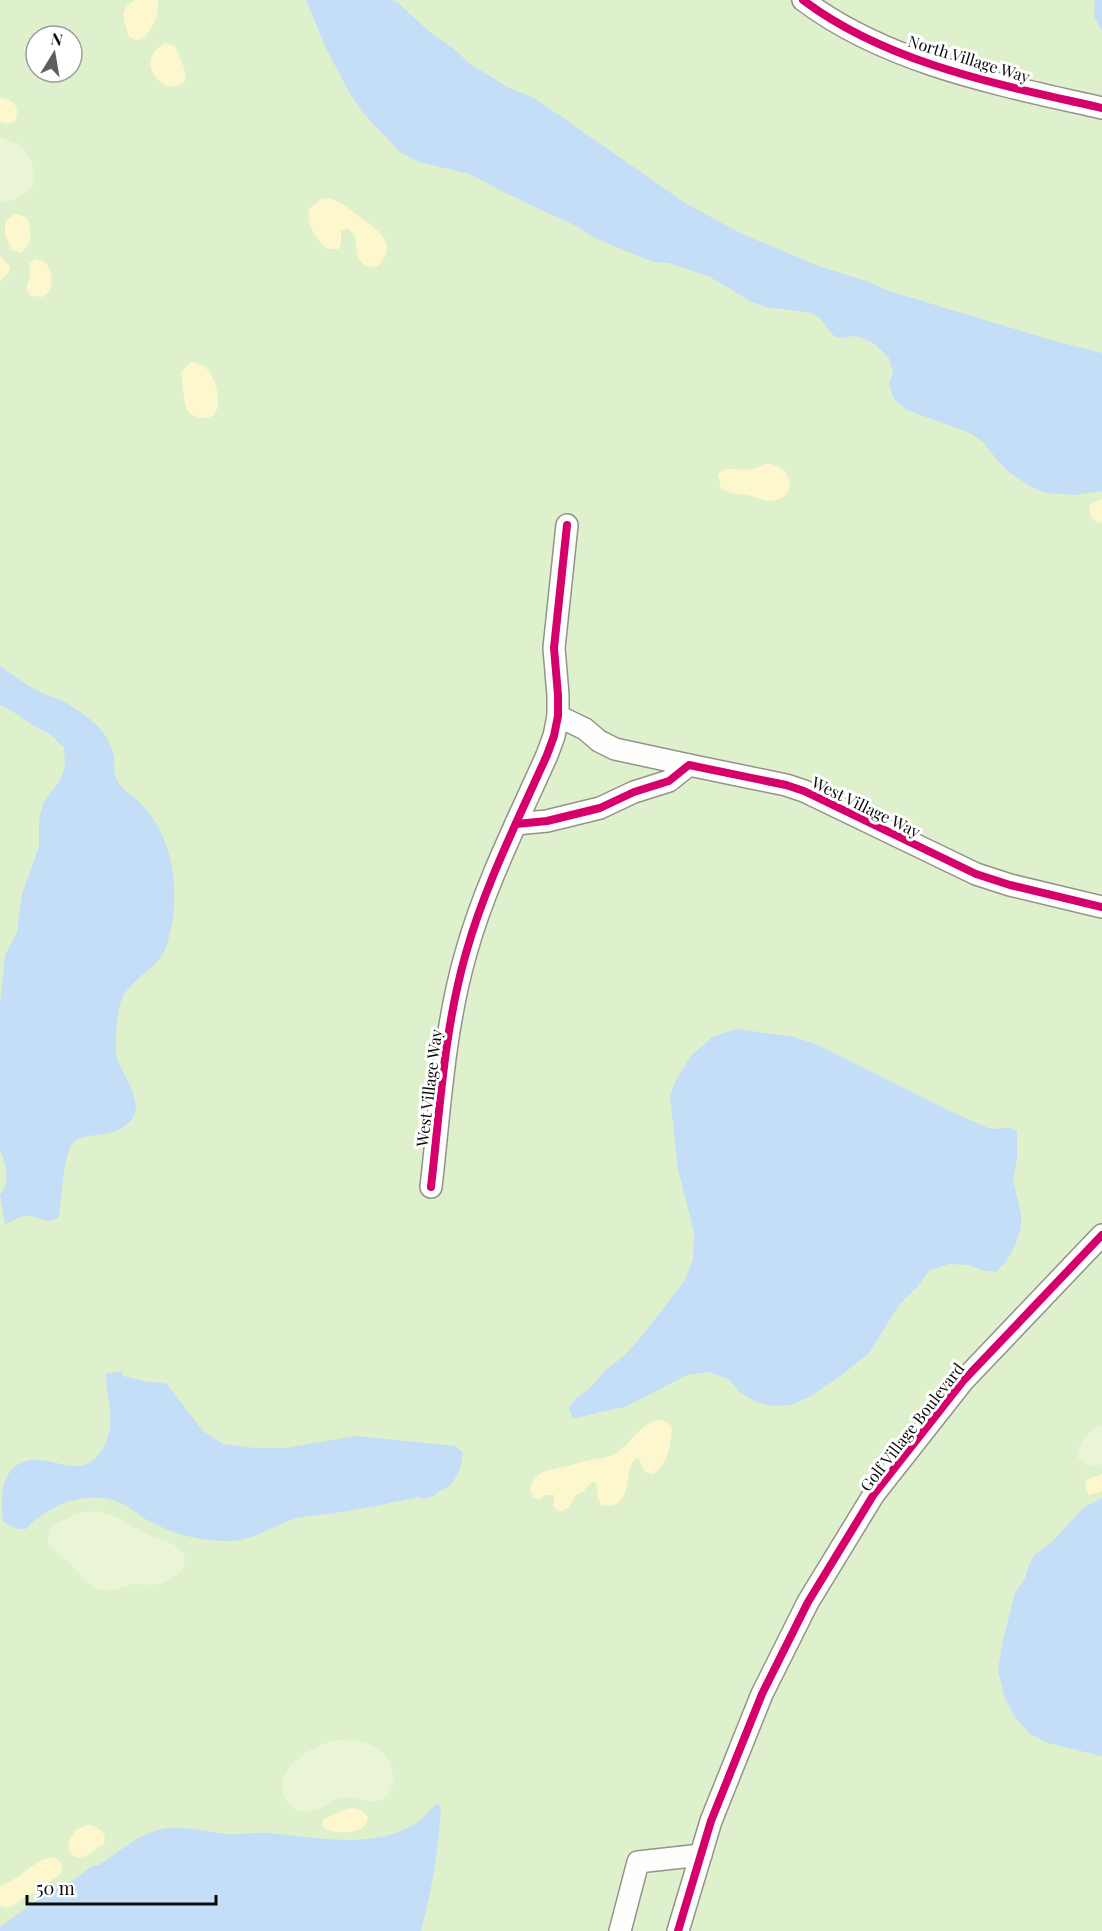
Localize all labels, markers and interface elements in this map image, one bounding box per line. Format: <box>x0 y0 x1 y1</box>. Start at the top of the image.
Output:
north arrow <box>24 24 84 84</box>
text: N <box>49 27 65 50</box>
street label: North Village Way <box>906 30 1033 87</box>
street label: West Village Way <box>808 771 924 842</box>
street label: West Village Way <box>411 1028 446 1149</box>
street label: Golf Village Boulevard <box>855 1358 968 1495</box>
scale bar <box>27 1868 216 1906</box>
text: 50 m <box>36 1876 75 1900</box>

